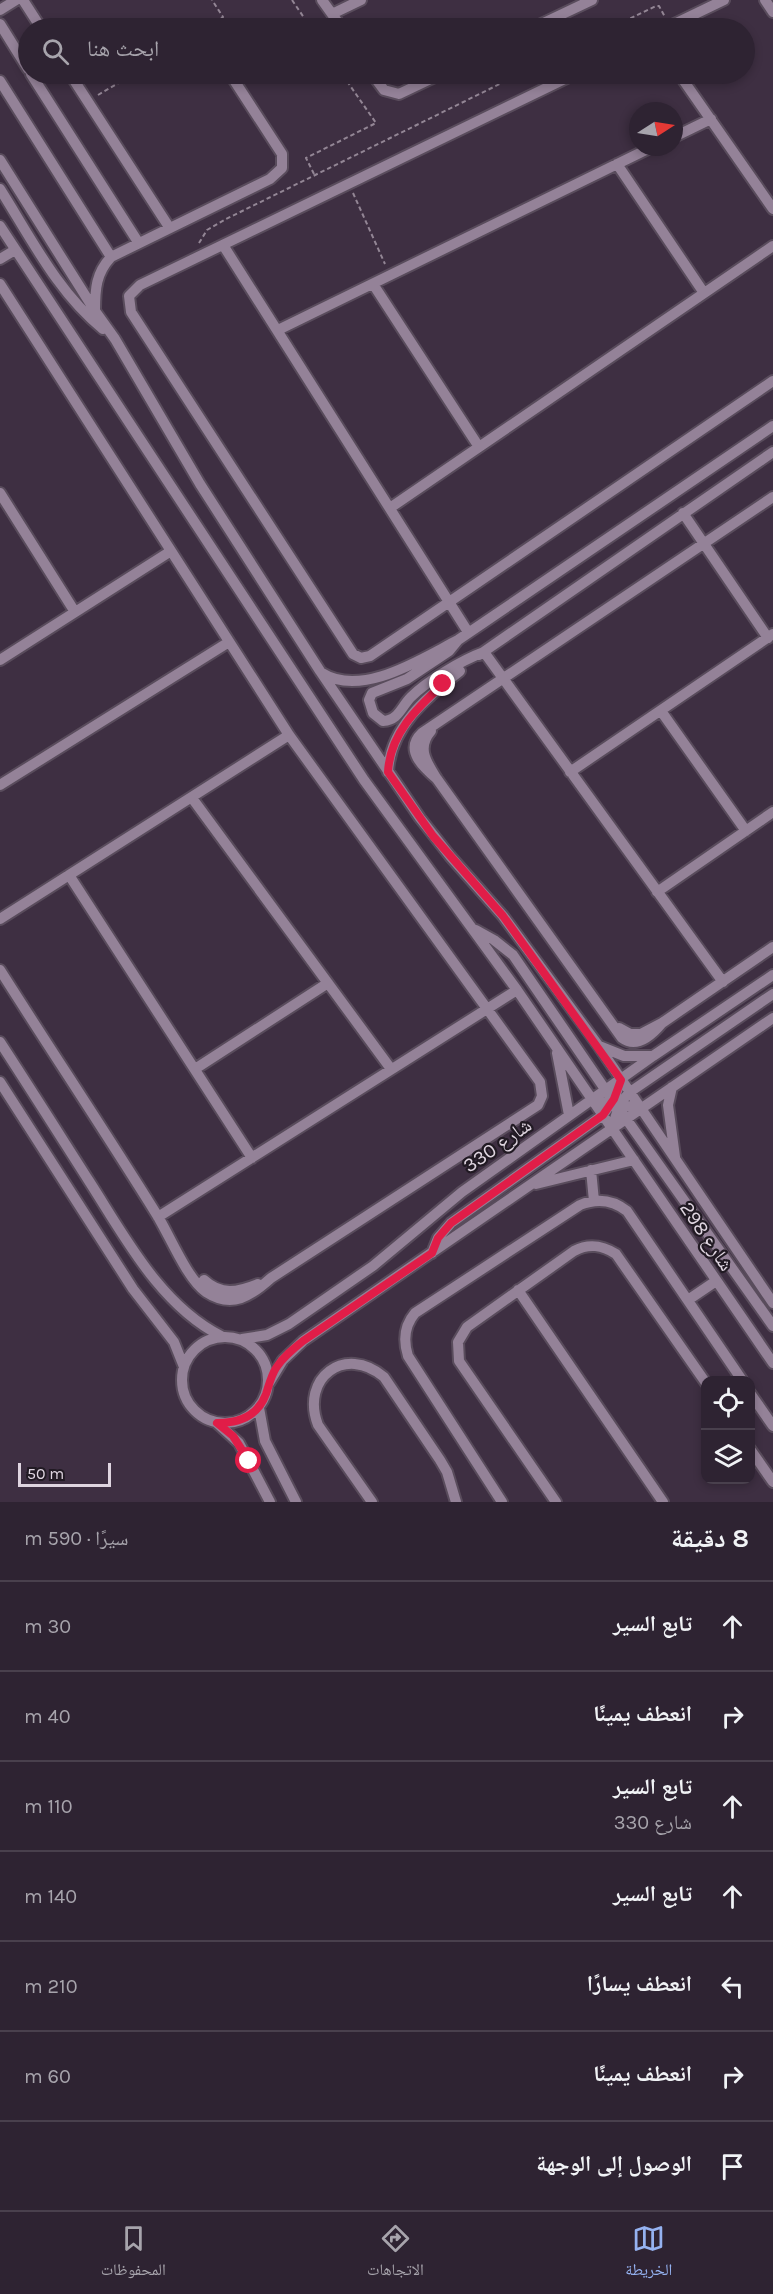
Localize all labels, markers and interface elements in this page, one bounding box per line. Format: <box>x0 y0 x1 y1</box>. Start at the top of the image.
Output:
search box <box>18 18 755 84</box>
icon: search <box>39 35 72 68</box>
text: ابحث هنا <box>87 36 159 62</box>
north arrow <box>629 102 683 156</box>
route end <box>429 670 455 696</box>
street label: شارع 330 <box>459 1114 537 1178</box>
street label: شارع 298 <box>674 1197 738 1276</box>
map controls <box>701 1376 755 1484</box>
button: locate <box>701 1376 755 1430</box>
button: layers <box>701 1430 755 1484</box>
route start <box>235 1447 261 1473</box>
scale bar <box>18 1460 111 1488</box>
text: 50 m <box>27 1464 64 1483</box>
text: 8 دقيقة <box>671 1523 749 1554</box>
text: سيرًا · 590 m <box>24 1527 129 1550</box>
icon: ahead <box>716 1610 749 1643</box>
text: تابع السير <box>613 1611 692 1637</box>
text: 30 m <box>24 1615 71 1638</box>
icon: right <box>716 1700 749 1733</box>
text: انعطف يمينًا <box>593 1701 692 1727</box>
text: 40 m <box>24 1705 71 1728</box>
text: تابع السير <box>613 1774 692 1800</box>
icon: ahead <box>716 1790 749 1823</box>
text: 110 m <box>24 1795 73 1818</box>
text: شارع 330 <box>614 1811 692 1834</box>
icon: ahead <box>716 1880 749 1913</box>
text: تابع السير <box>613 1881 692 1907</box>
text: 140 m <box>24 1885 77 1908</box>
icon: left <box>716 1970 749 2003</box>
text: انعطف يسارًا <box>587 1971 692 1997</box>
text: 210 m <box>24 1975 78 1998</box>
icon: right <box>716 2060 749 2093</box>
text: انعطف يمينًا <box>593 2061 692 2087</box>
text: 60 m <box>24 2065 71 2088</box>
icon: arrive <box>716 2150 749 2183</box>
text: الوصول إلى الوجهة <box>536 2151 692 2177</box>
tab: المحفوظات <box>101 2222 166 2285</box>
tab: الاتجاهات <box>367 2222 424 2285</box>
tab: الخريطة <box>625 2222 672 2285</box>

